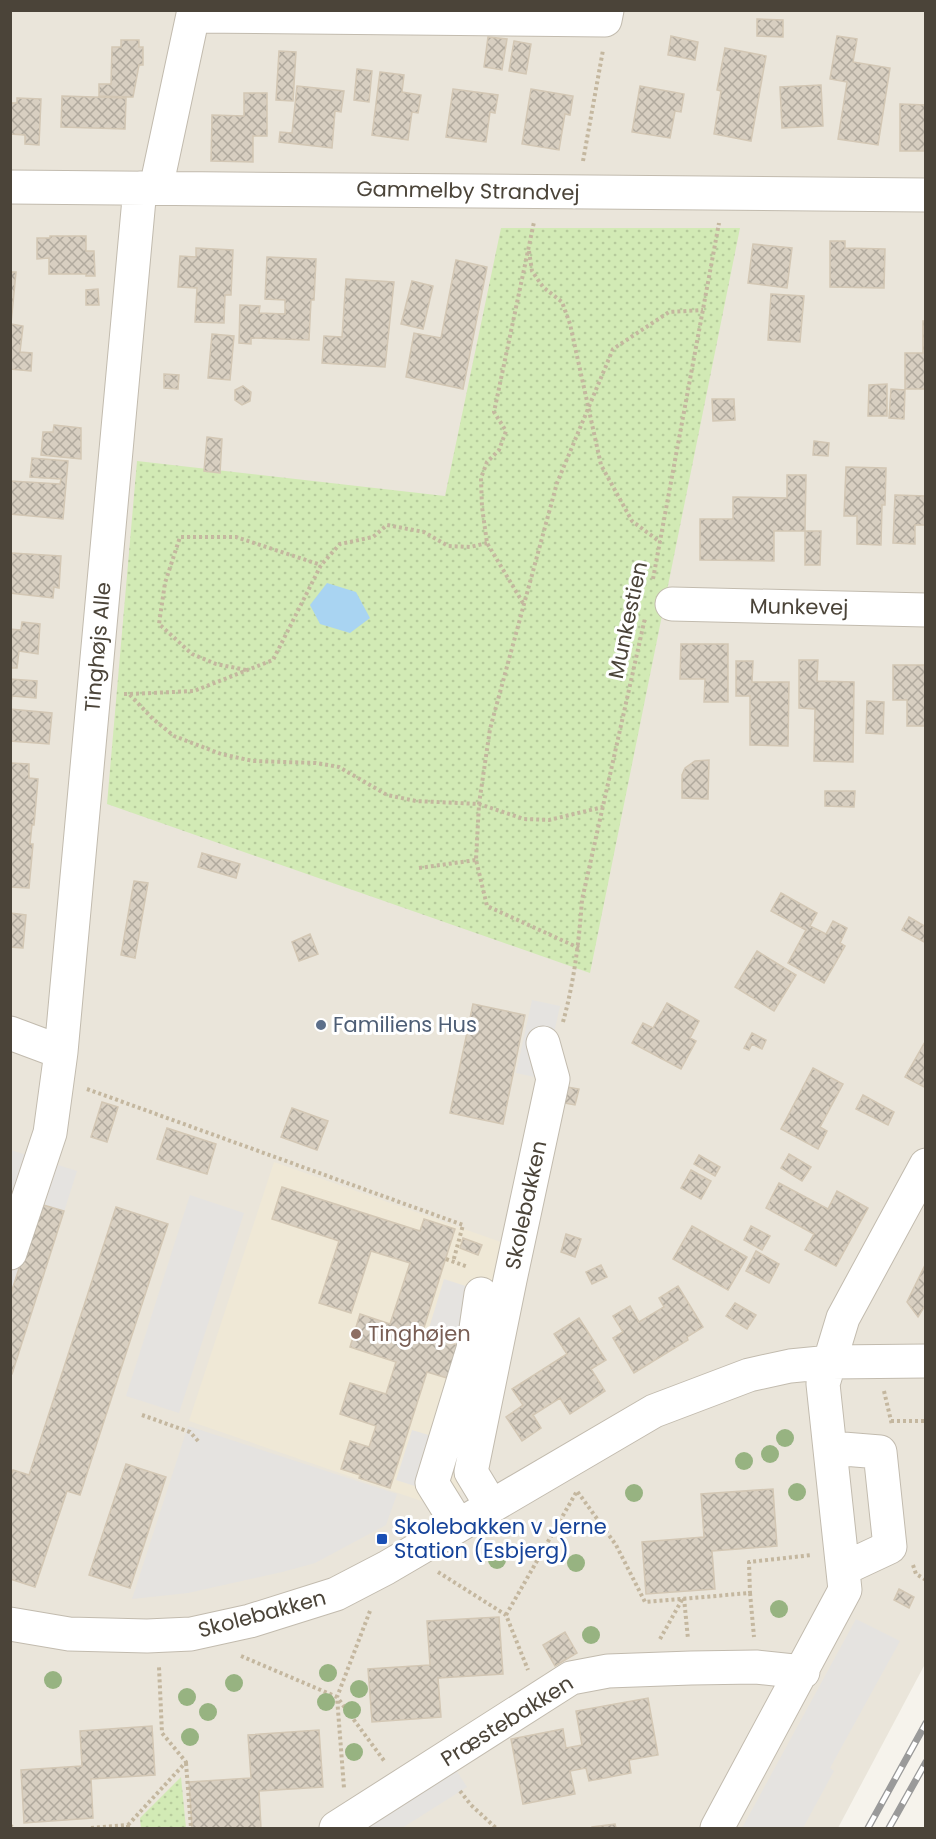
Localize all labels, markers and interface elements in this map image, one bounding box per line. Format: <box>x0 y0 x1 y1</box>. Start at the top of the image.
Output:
street label: Gammelby Strandvej <box>356 174 580 207</box>
street label: Munkestien <box>601 559 654 681</box>
street label: Tinghøjs Alle <box>77 581 118 713</box>
street label: Munkevej <box>749 591 849 622</box>
place label: Familiens Hus <box>333 1010 477 1039</box>
marker: Familiens Hus <box>314 1018 328 1032</box>
street label: Skolebakken <box>498 1138 553 1272</box>
place label: Tinghøjen <box>368 1319 471 1348</box>
marker: Tinghøjen <box>349 1327 363 1341</box>
place label: Skolebakken v Jerne Station (Esbjerg) <box>394 1512 607 1565</box>
marker: Skolebakken v Jerne Station (Esbjerg) <box>375 1532 389 1546</box>
street label: Skolebakken <box>195 1583 329 1645</box>
street label: Præstebakken <box>435 1668 579 1773</box>

